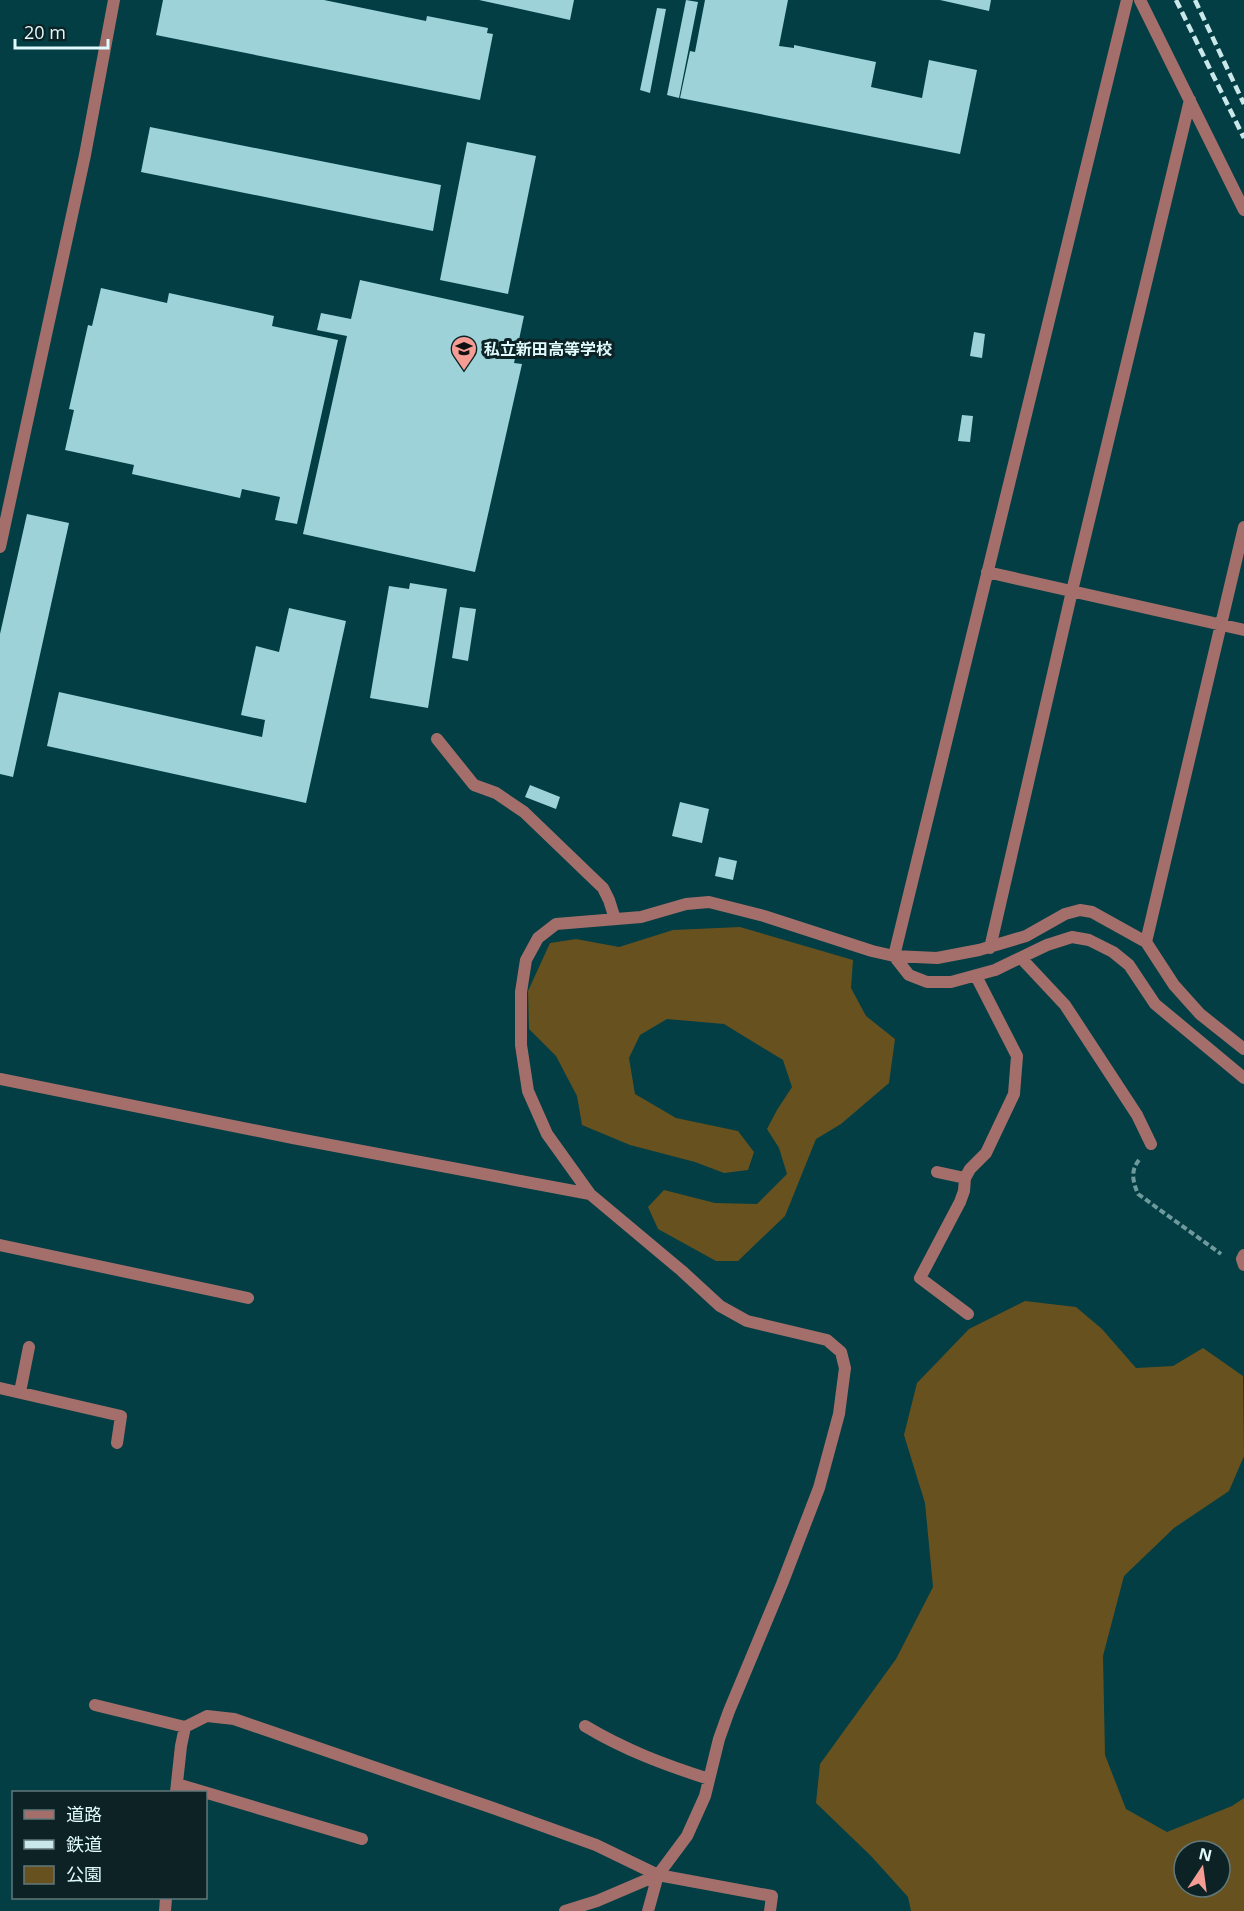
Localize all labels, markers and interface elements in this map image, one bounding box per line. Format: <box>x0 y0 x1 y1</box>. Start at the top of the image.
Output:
scale bar <box>15 12 108 50</box>
text: 20 m <box>24 20 66 44</box>
school or university icon: 私立新田高等学校 <box>449 334 479 372</box>
place label: 私立新田高等学校 <box>484 338 612 360</box>
legend <box>12 1791 207 1899</box>
text: 道路 <box>66 1802 102 1826</box>
text: 鉄道 <box>66 1832 102 1856</box>
north arrow <box>1172 1839 1232 1899</box>
text: N <box>1197 1842 1214 1867</box>
text: 公園 <box>66 1862 102 1886</box>

